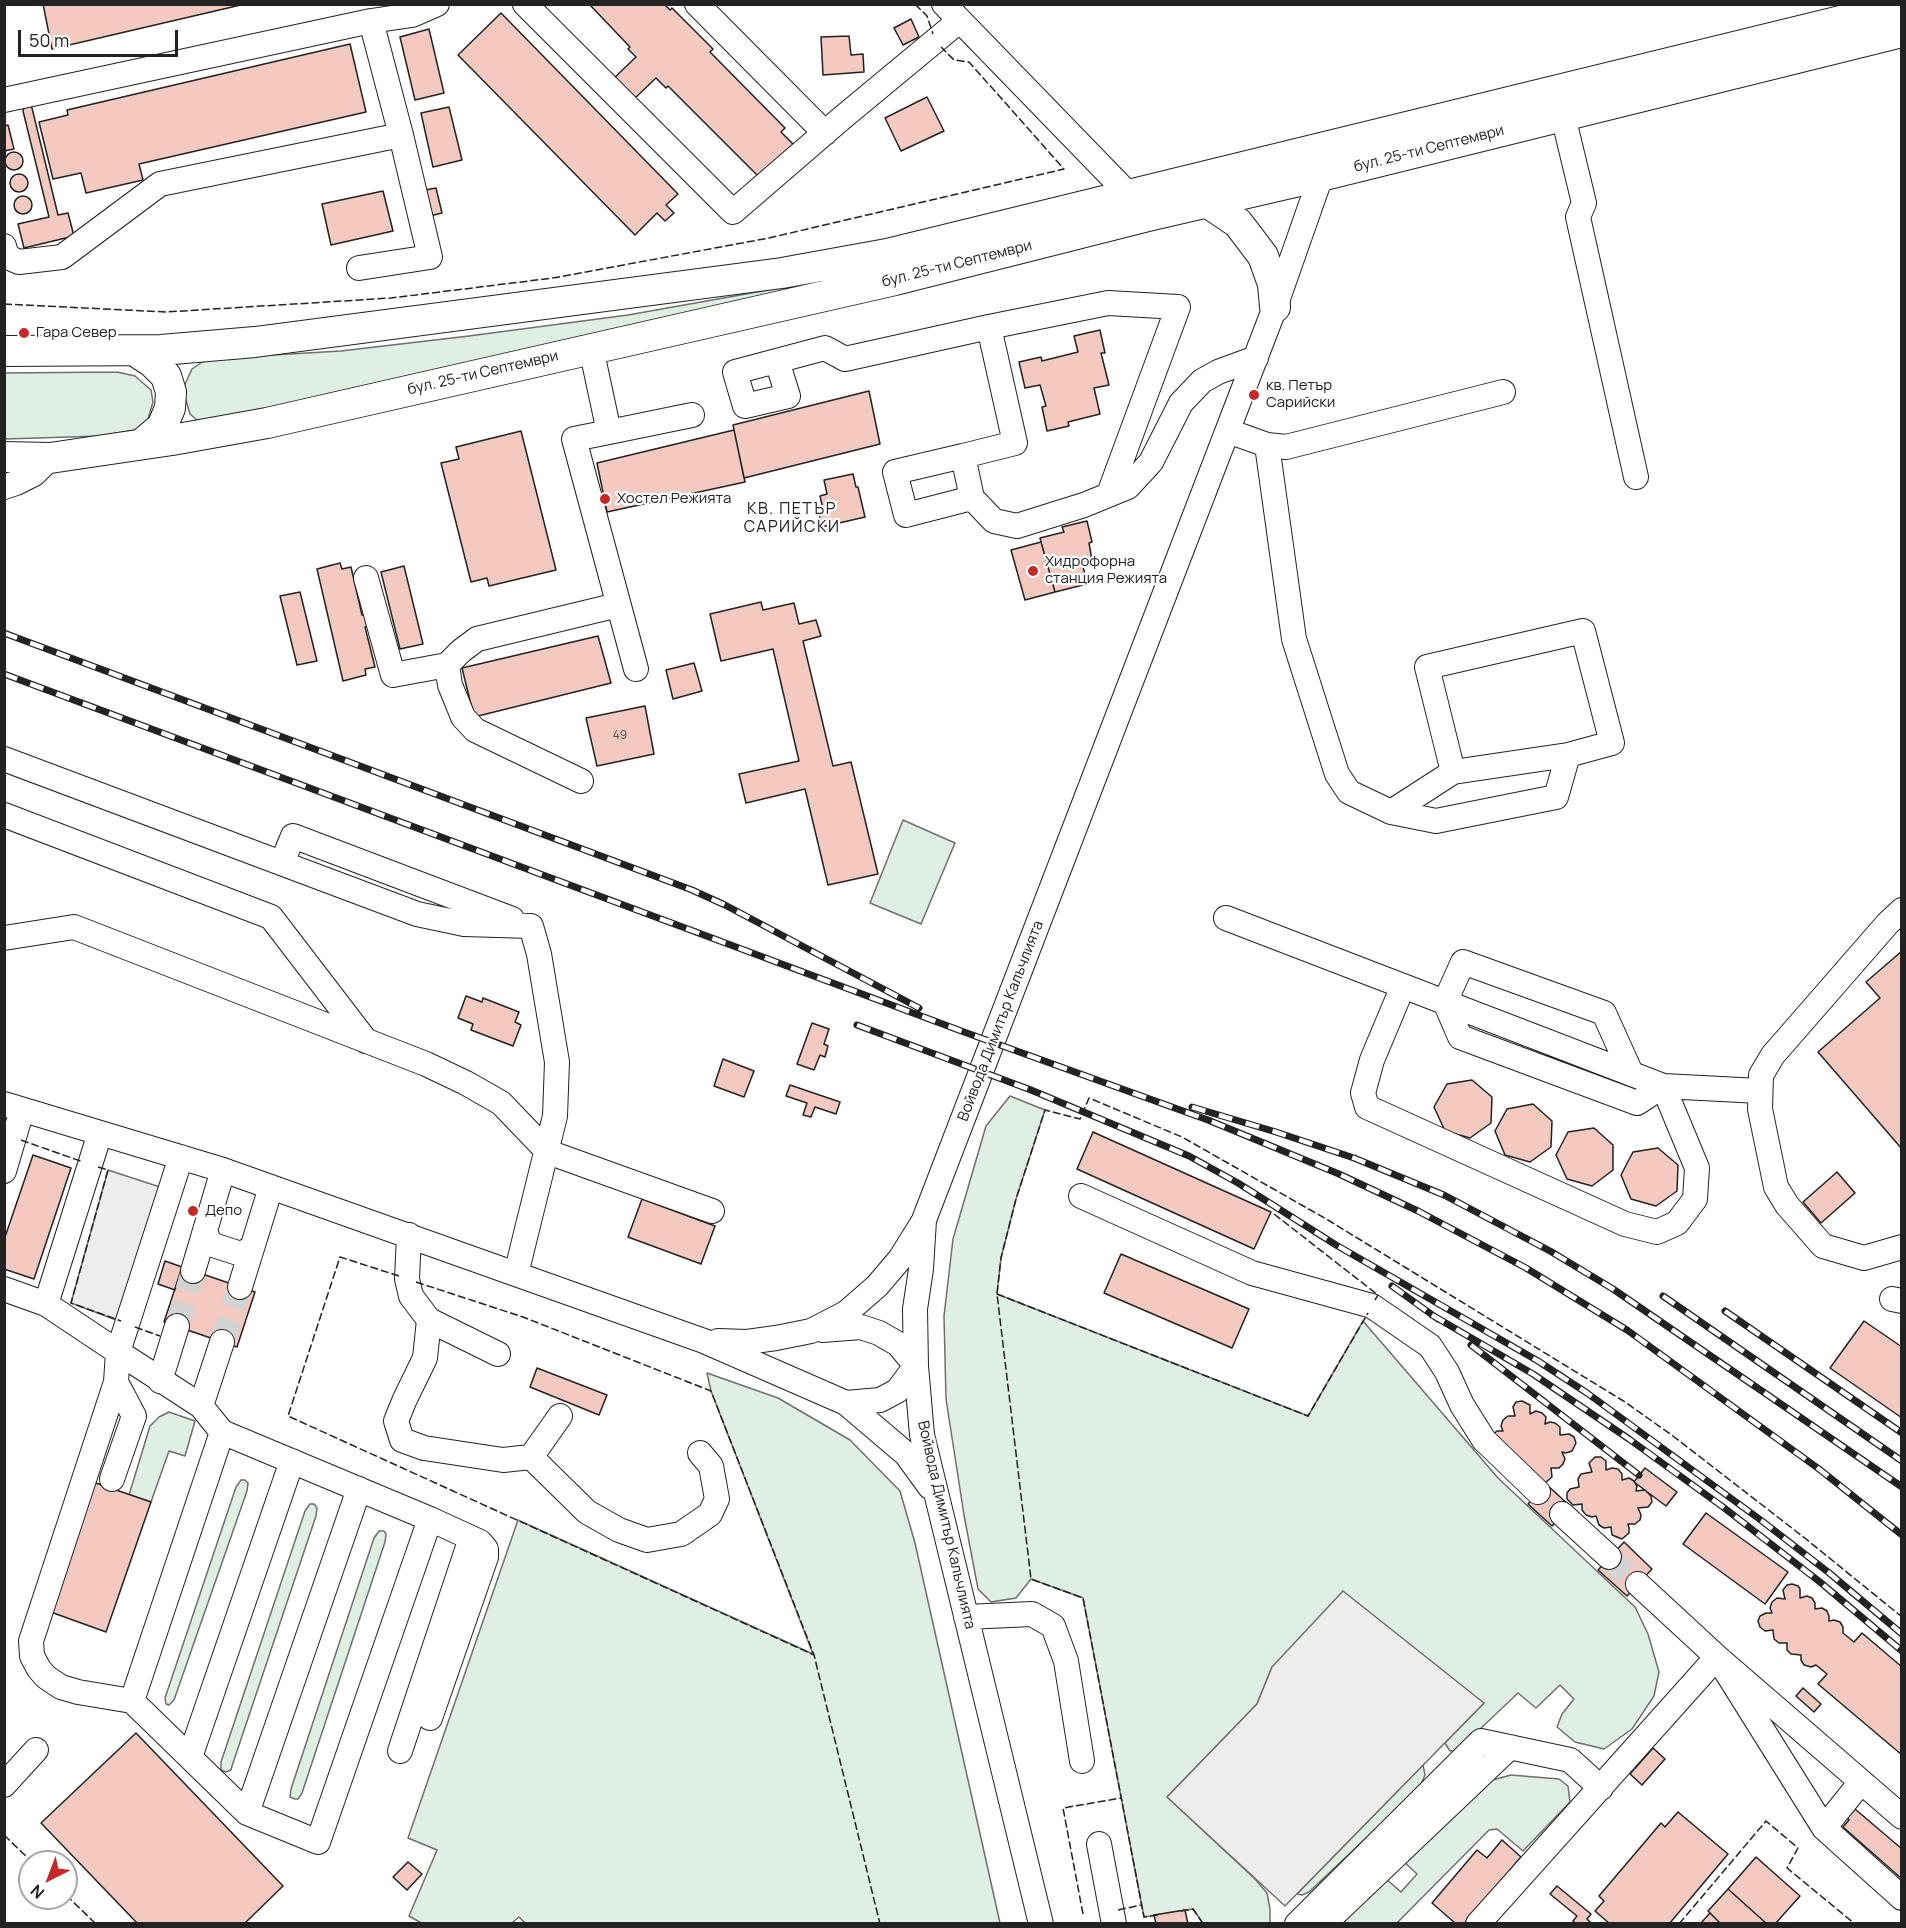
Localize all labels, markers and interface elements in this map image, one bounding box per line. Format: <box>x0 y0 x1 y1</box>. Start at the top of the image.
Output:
scale bar <box>21 18 182 56</box>
text: 50 m <box>29 28 69 52</box>
street label: бул. 25-ти Септември <box>1352 122 1506 176</box>
street label: бул. 25-ти Септември <box>880 237 1034 291</box>
place label: Гара Север <box>36 324 117 342</box>
marker: Гара Север <box>17 326 31 340</box>
street label: бул. 25-ти Септември <box>406 347 560 399</box>
place label: кв. Петър Сарийски <box>1266 377 1335 412</box>
marker: кв. Петър Сарийски <box>1247 388 1261 402</box>
place label: Хостел Режията <box>617 490 731 508</box>
marker: Хостел Режията <box>598 492 612 506</box>
district label: КВ. ПЕТЪР САРИЙСКИ <box>744 500 840 538</box>
place label: Хидрофорна станция Режията <box>1045 553 1167 588</box>
marker: Хидрофорна станция Режията <box>1026 564 1040 578</box>
house number: 49 <box>613 729 627 743</box>
street label: Войвода Димитър Калъчлията <box>954 918 1048 1124</box>
place label: Депо <box>205 1202 242 1220</box>
marker: Депо <box>186 1204 200 1218</box>
street label: Войвода Димитър Калъчлията <box>913 1419 979 1631</box>
north arrow <box>18 1850 78 1910</box>
text: N <box>26 1880 49 1904</box>

